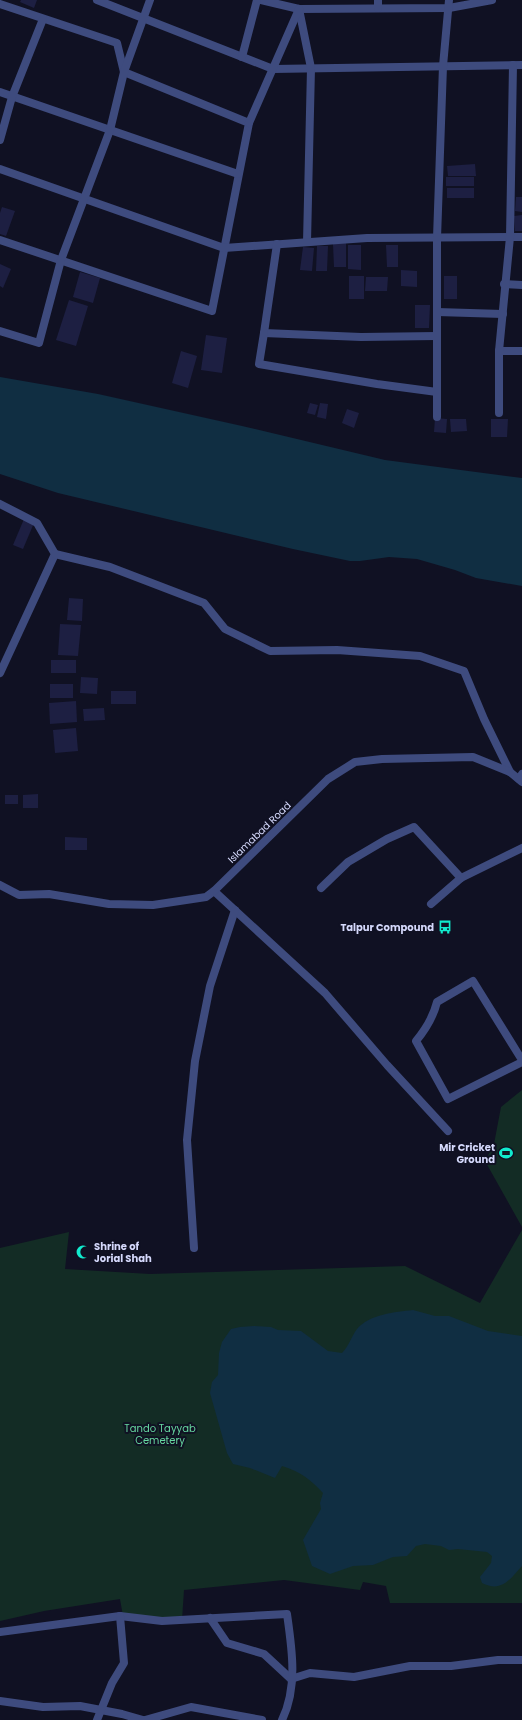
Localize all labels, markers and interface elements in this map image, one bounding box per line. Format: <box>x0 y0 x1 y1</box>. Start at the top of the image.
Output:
street label: Islamabad Road <box>224 798 294 867</box>
bus stop icon: Talpur Compound <box>437 919 453 935</box>
place label: Talpur Compound <box>340 920 434 935</box>
place label: Mir Cricket Ground <box>439 1140 495 1167</box>
sports icon: Mir Cricket Ground <box>498 1145 514 1161</box>
place label: Shrine of Jorial Shah <box>94 1239 152 1266</box>
mosque icon: Shrine of Jorial Shah <box>75 1244 91 1260</box>
park label: Tando Tayyab Cemetery <box>124 1421 196 1448</box>

